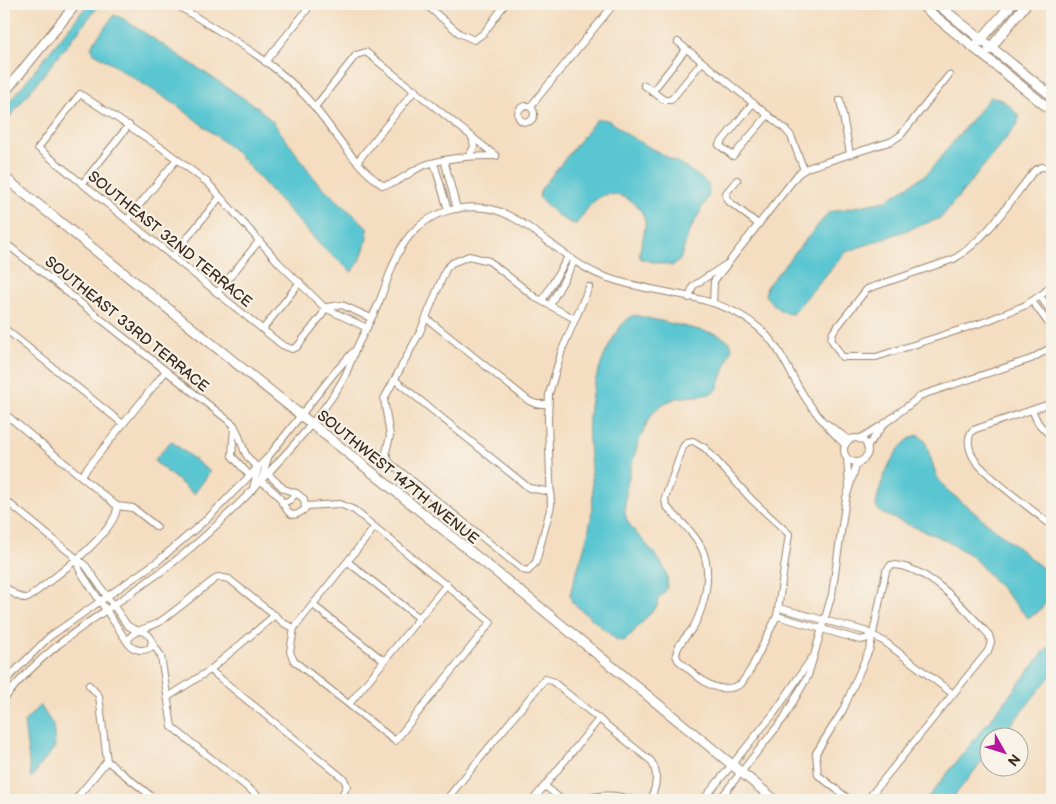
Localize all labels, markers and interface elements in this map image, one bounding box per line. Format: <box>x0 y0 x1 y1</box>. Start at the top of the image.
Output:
street label: SOUTHEAST 32ND TERRACE <box>84 167 256 312</box>
street label: SOUTHEAST 33RD TERRACE <box>41 252 213 397</box>
street label: SOUTHWEST 147TH AVENUE <box>313 406 482 549</box>
north arrow <box>978 726 1028 776</box>
text: N <box>1004 750 1024 769</box>

